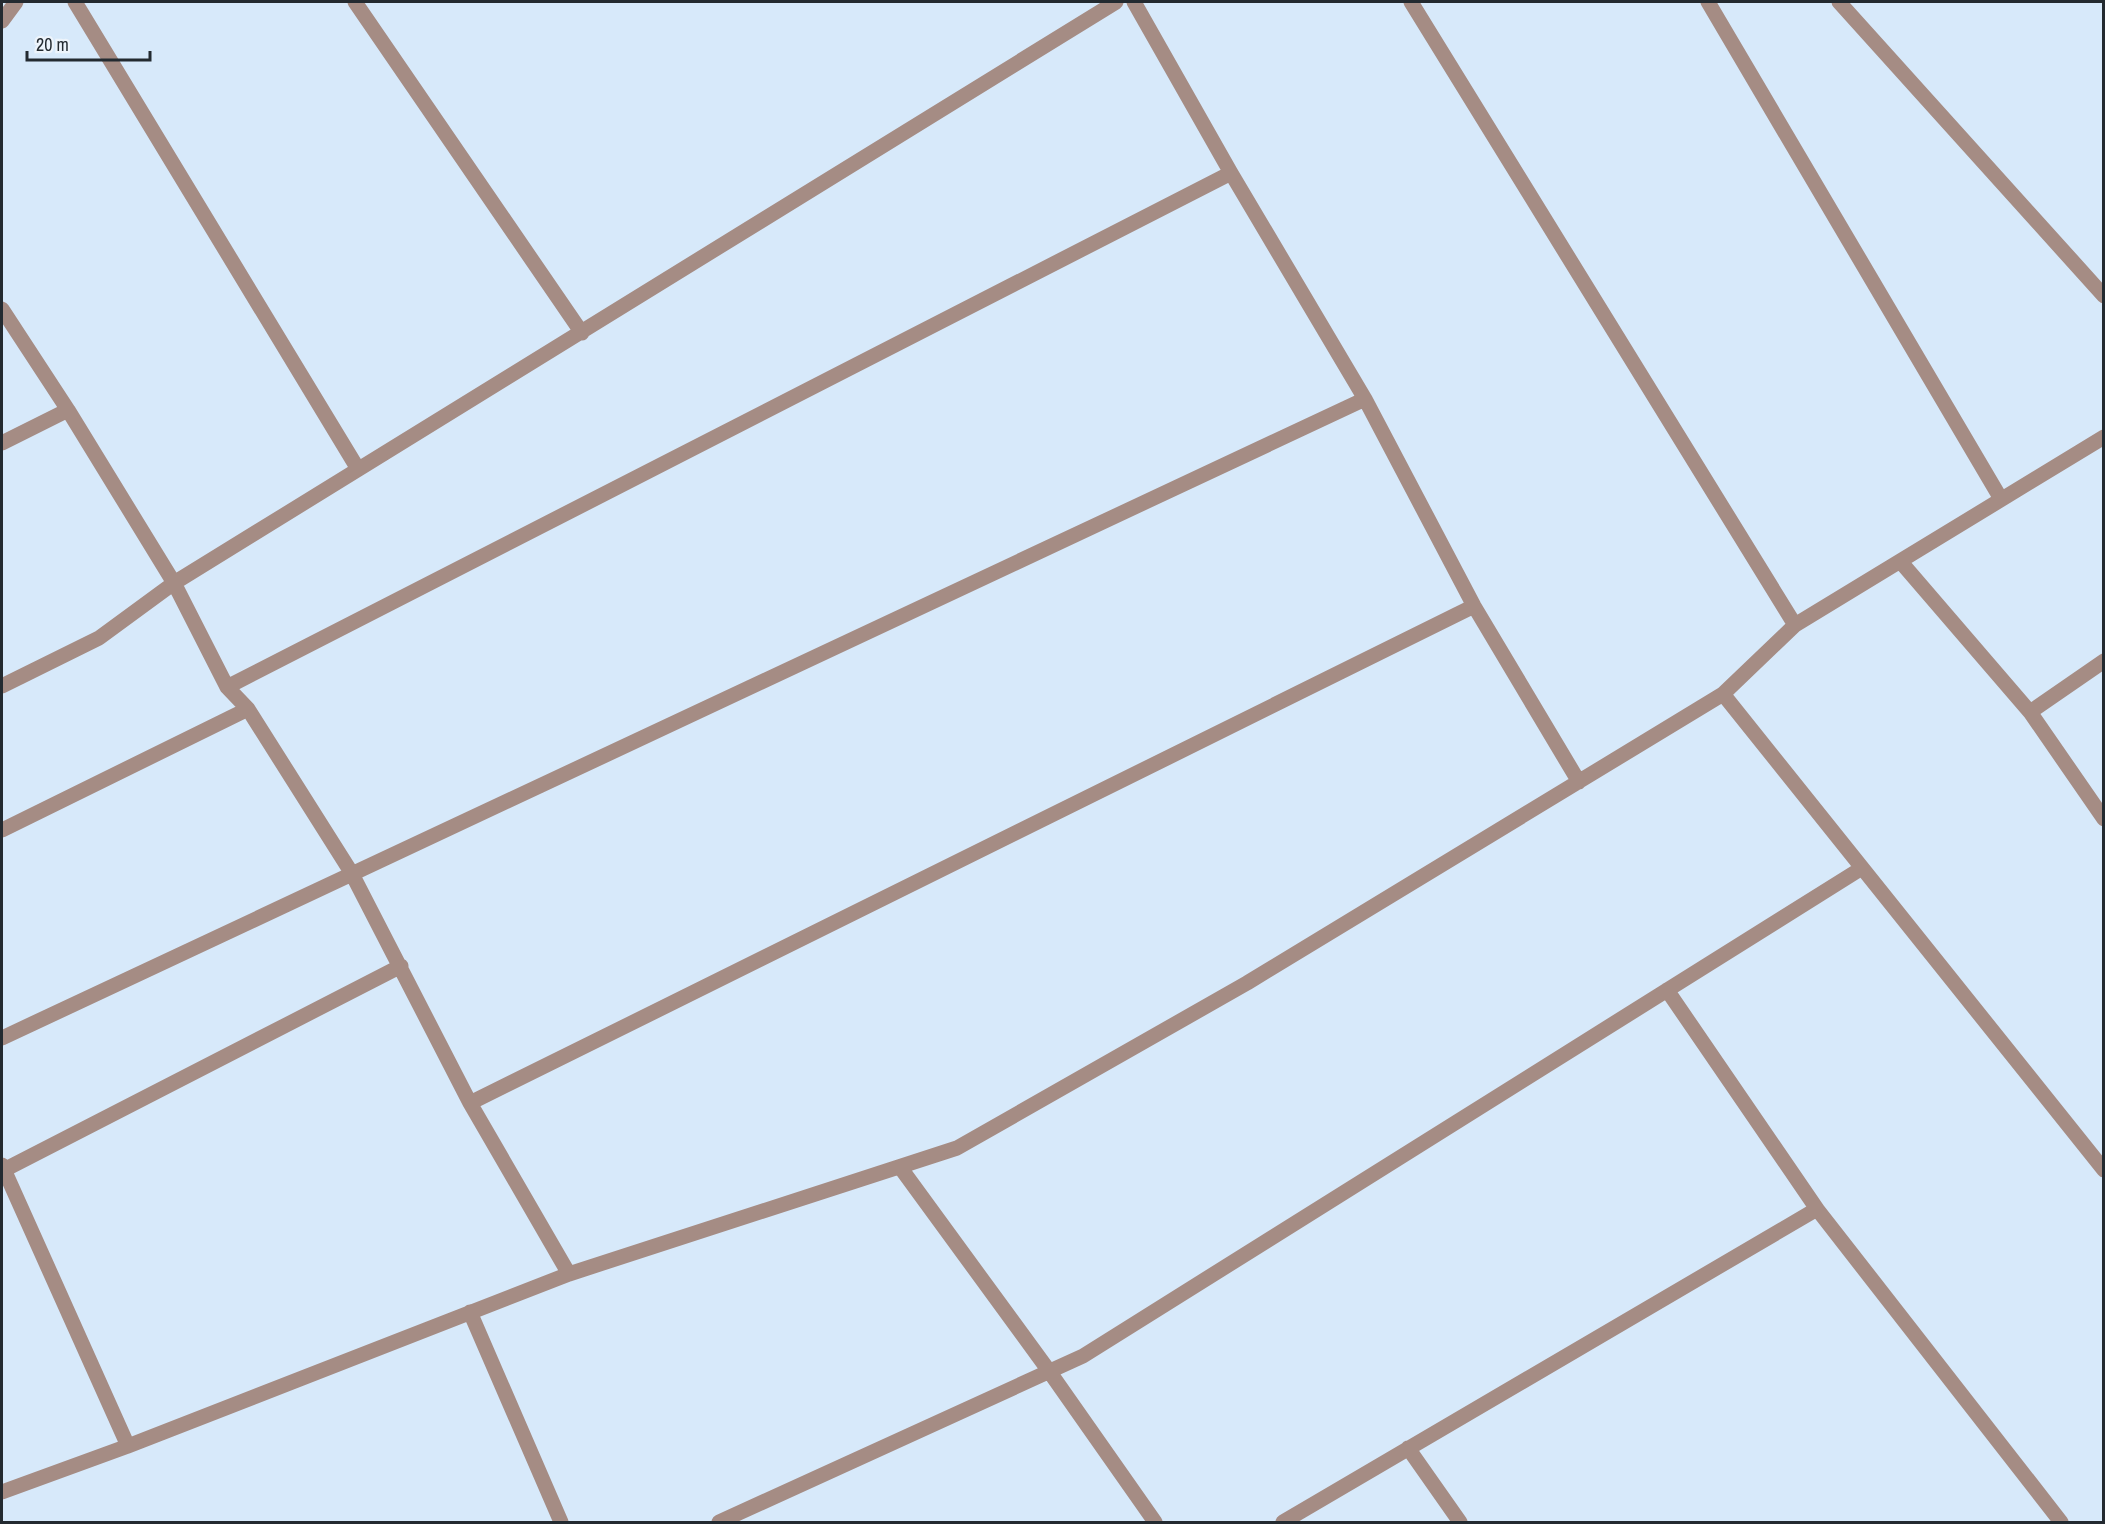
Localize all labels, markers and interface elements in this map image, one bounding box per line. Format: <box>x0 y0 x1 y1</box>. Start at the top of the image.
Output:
scale bar <box>27 24 150 62</box>
text: 20 m <box>36 32 69 57</box>

